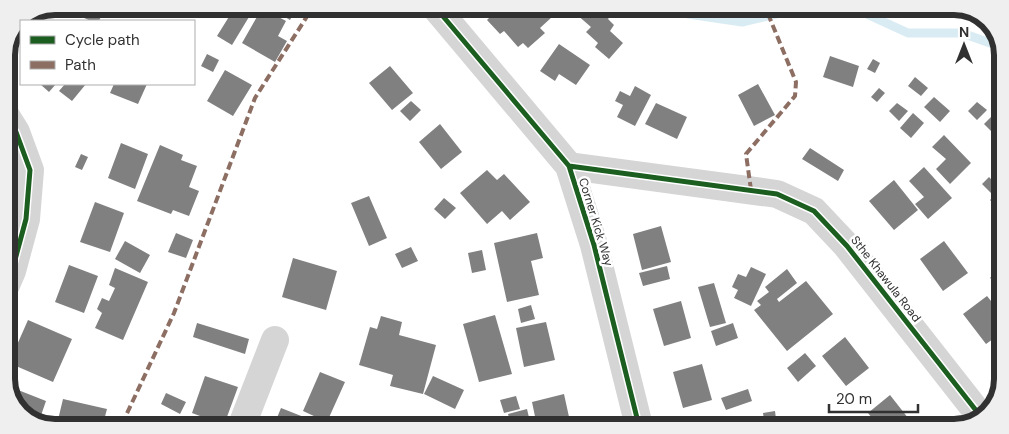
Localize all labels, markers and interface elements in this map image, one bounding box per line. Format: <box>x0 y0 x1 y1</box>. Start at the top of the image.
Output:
legend <box>20 20 195 85</box>
north arrow <box>939 20 989 70</box>
text: N <box>959 23 969 41</box>
text: Cycle path <box>65 30 140 50</box>
text: Path <box>65 55 96 75</box>
street label: Corner Kick Way <box>575 176 617 268</box>
street label: Sthe Khawula Road <box>847 233 925 325</box>
scale bar <box>829 382 918 414</box>
text: 20 m <box>836 389 872 409</box>

